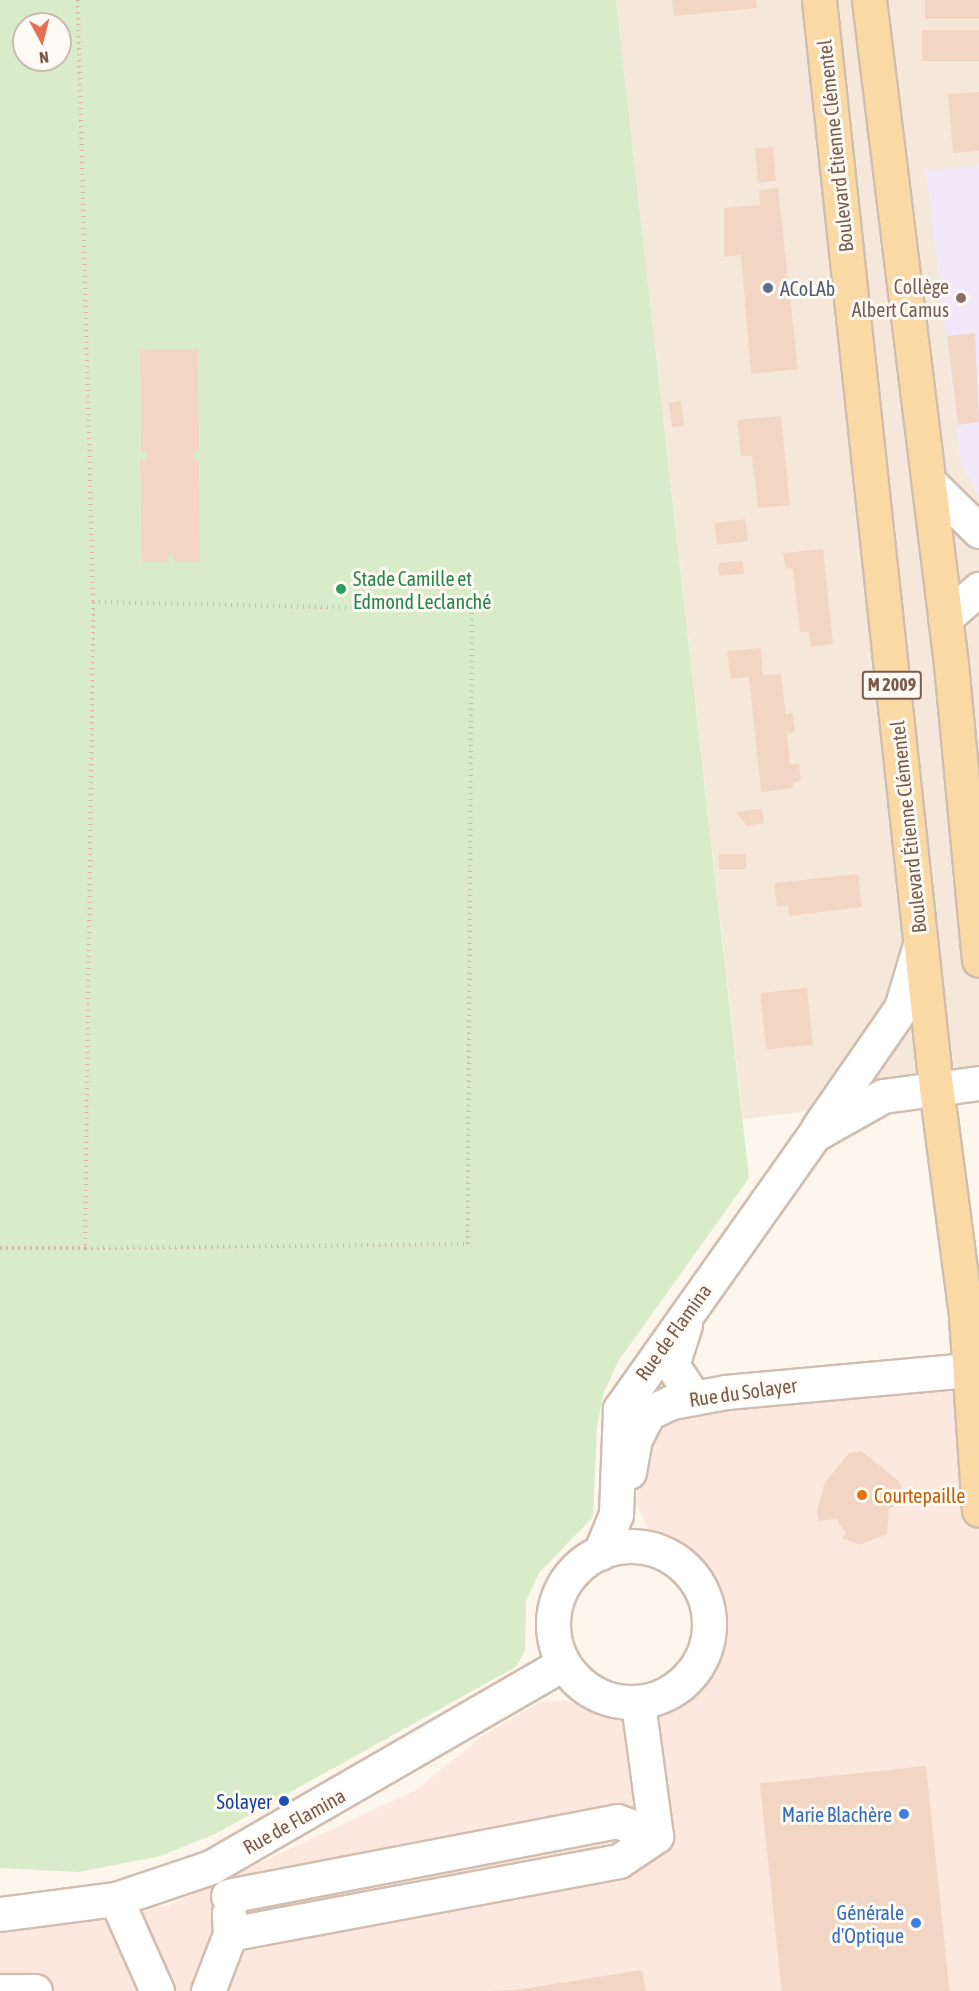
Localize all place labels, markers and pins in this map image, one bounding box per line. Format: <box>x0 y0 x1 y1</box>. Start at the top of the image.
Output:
place label: Collège Albert Camus <box>852 274 949 321</box>
place label: ACoLAb <box>780 276 835 300</box>
marker: ACoLAb <box>761 281 775 295</box>
marker: Collège Albert Camus <box>954 291 968 305</box>
place label: Stade Camille et Edmond Leclanché <box>353 566 491 613</box>
marker: Stade Camille et Edmond Leclanché <box>334 582 348 596</box>
place label: Courtepaille <box>874 1483 965 1507</box>
marker: Courtepaille <box>855 1488 869 1502</box>
place label: Solayer <box>217 1789 272 1813</box>
marker: Solayer <box>277 1794 291 1808</box>
place label: Marie Blachère <box>782 1802 892 1826</box>
marker: Marie Blachère <box>897 1807 911 1821</box>
place label: Générale d'Optique <box>832 1900 904 1947</box>
marker: Générale d'Optique <box>909 1916 923 1930</box>

